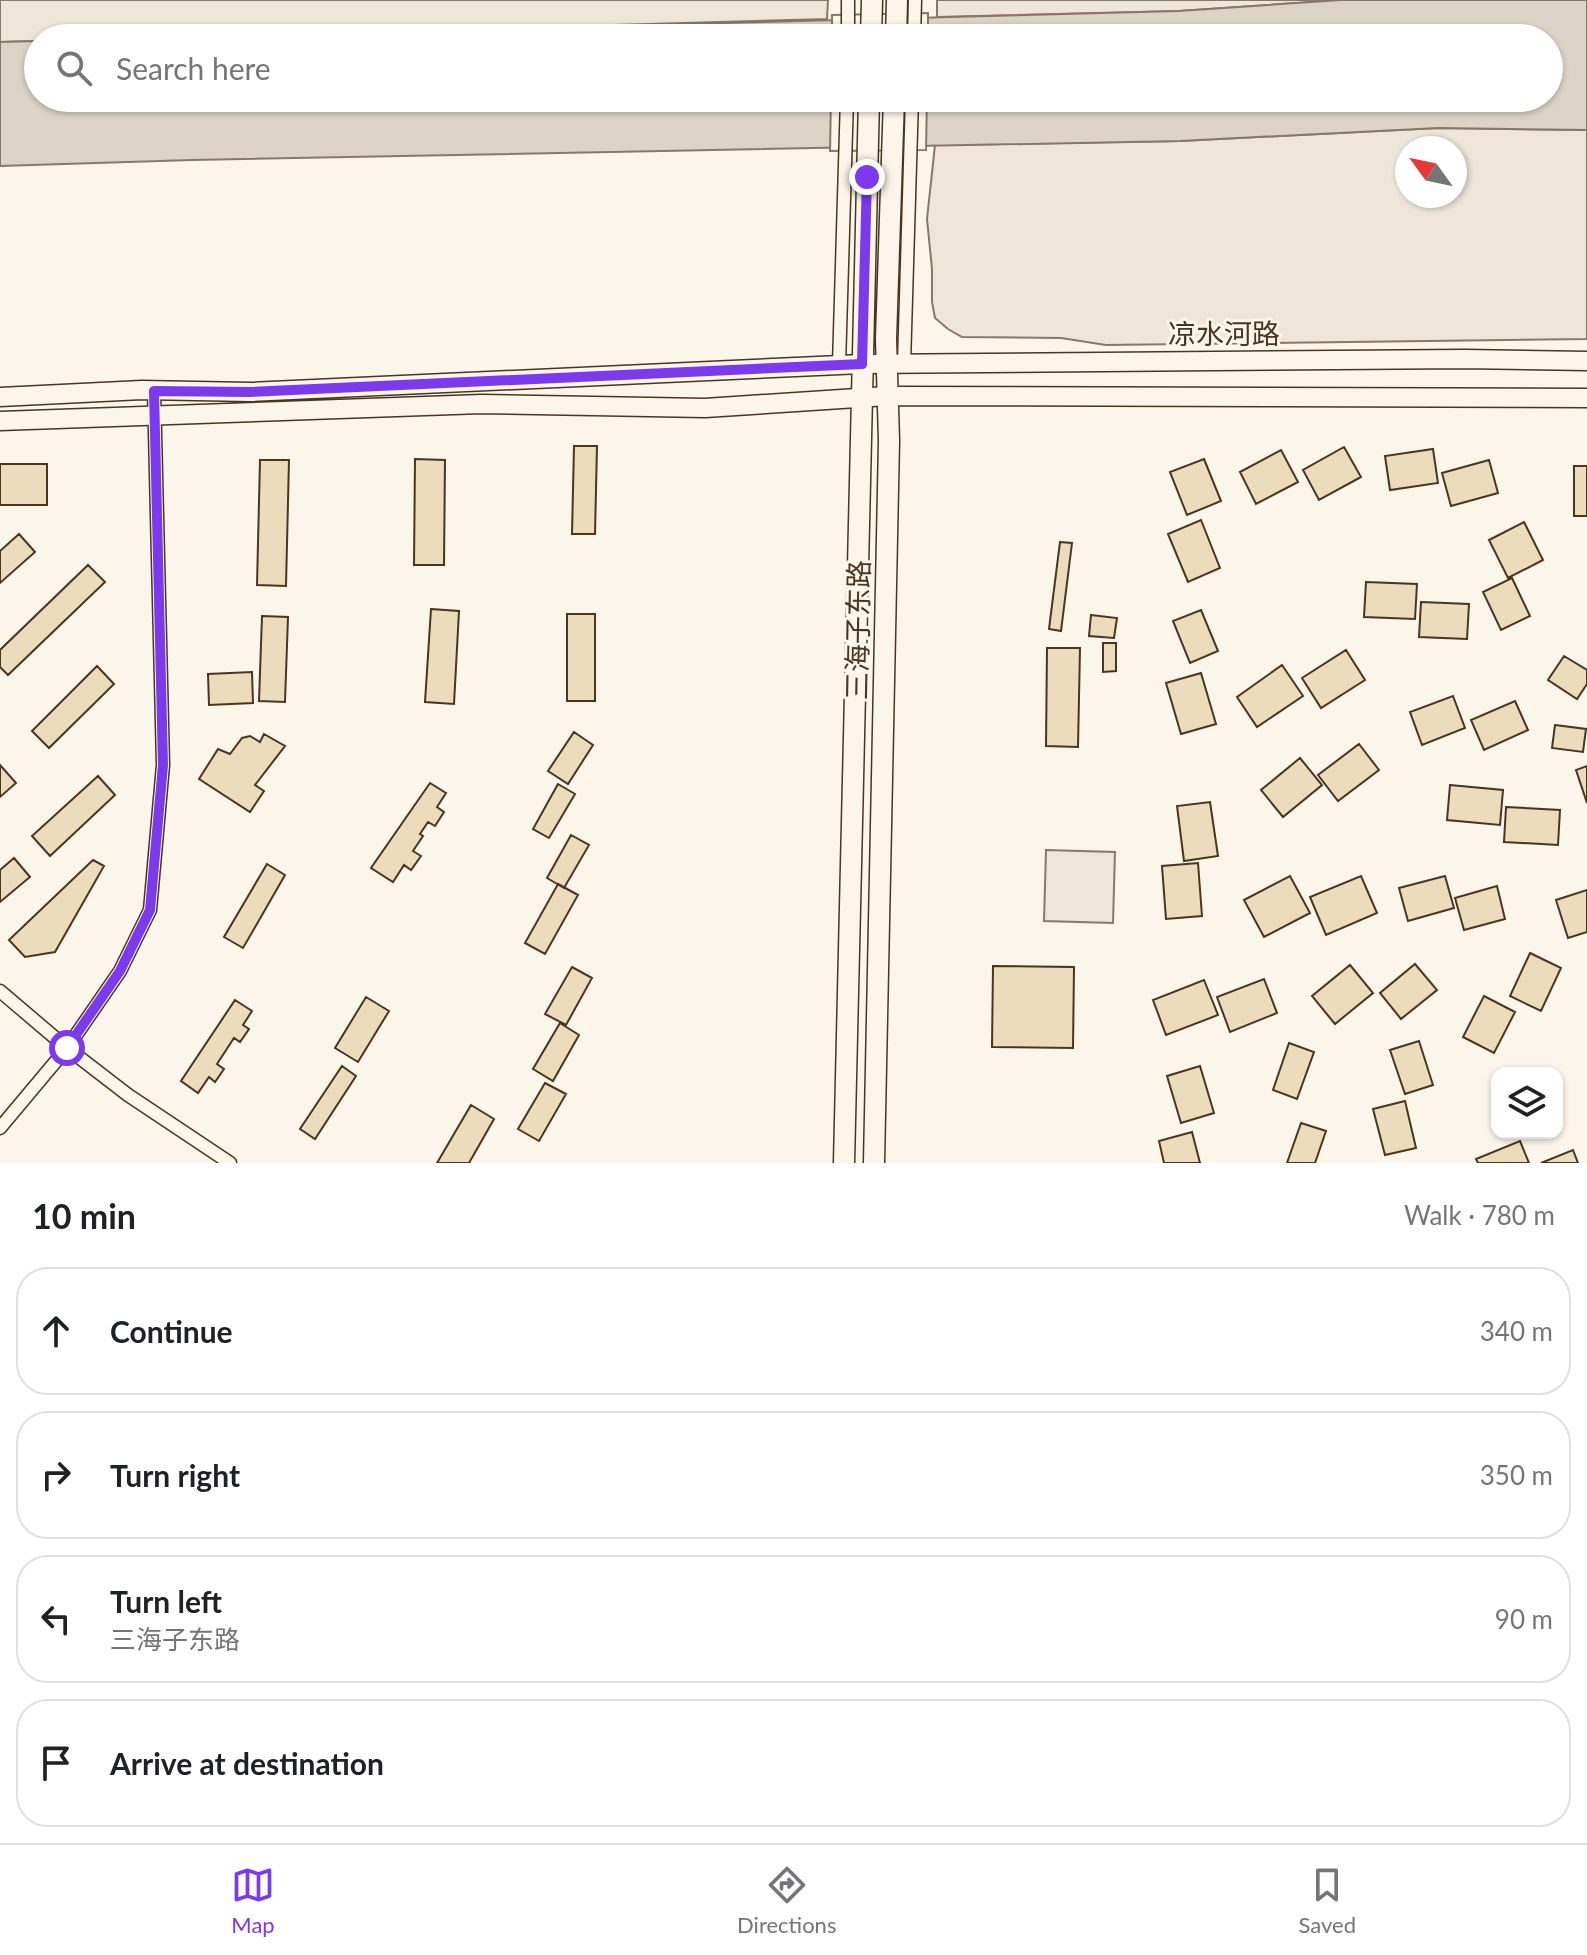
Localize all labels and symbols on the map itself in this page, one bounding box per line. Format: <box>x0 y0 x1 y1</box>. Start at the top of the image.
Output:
north arrow <box>1395 136 1467 208</box>
route end <box>849 159 885 195</box>
street label: 凉水河路 <box>1168 316 1280 350</box>
street label: 三海子东路 <box>839 560 875 700</box>
route start <box>49 1030 85 1066</box>

